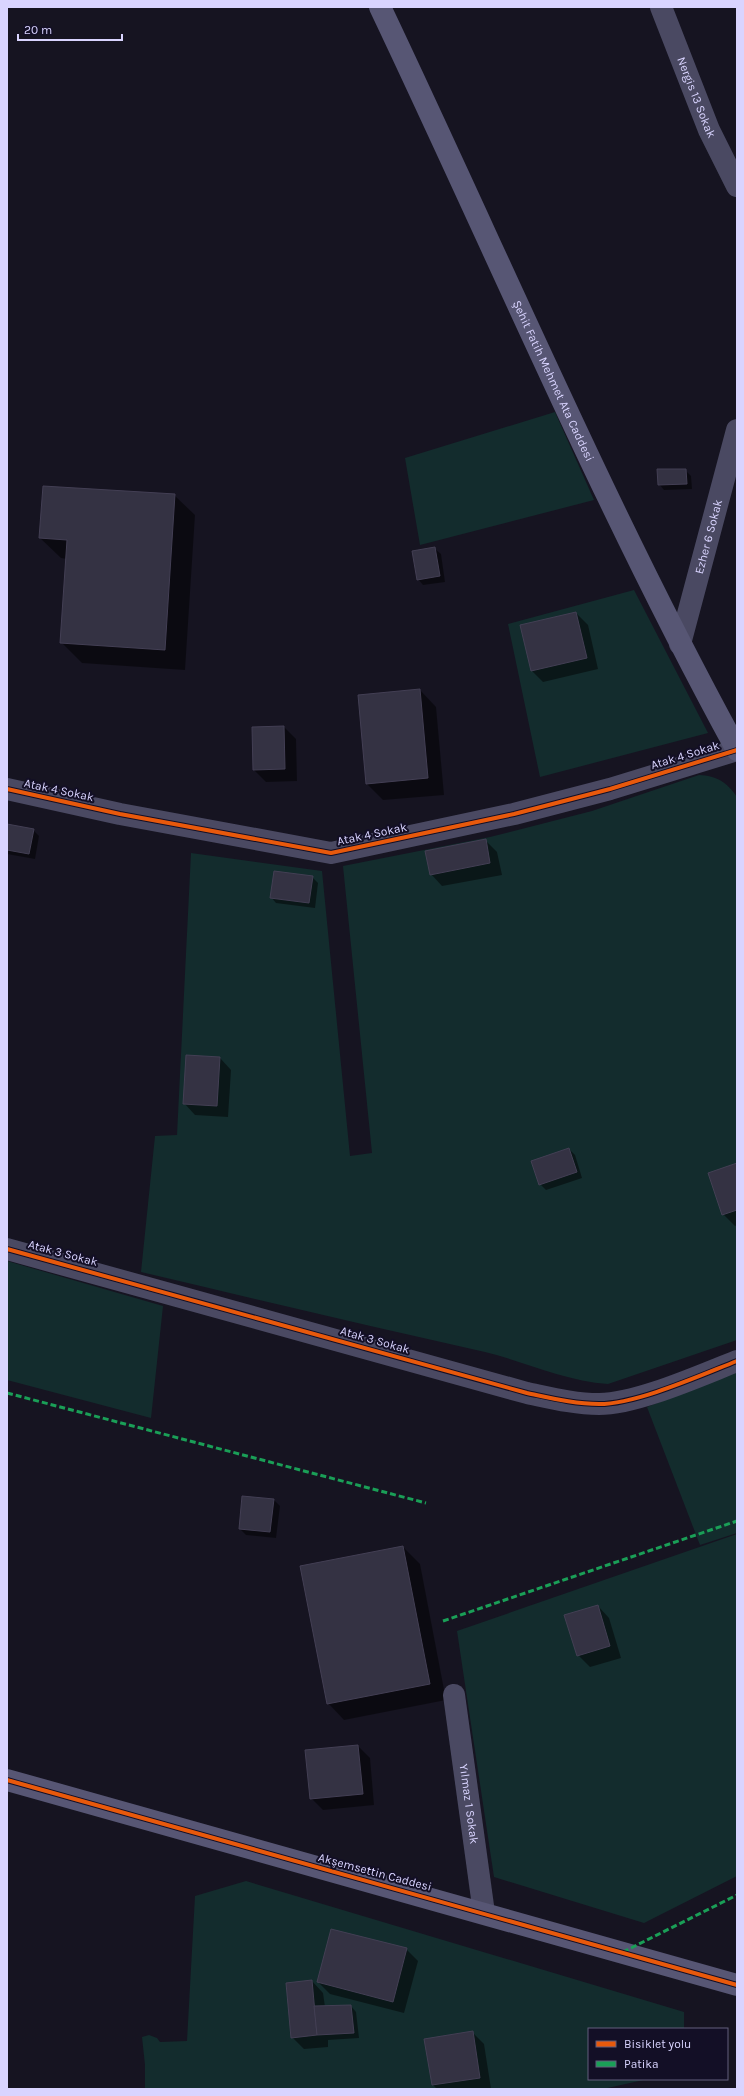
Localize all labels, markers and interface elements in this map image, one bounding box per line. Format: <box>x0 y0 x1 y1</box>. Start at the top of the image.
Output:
scale bar <box>18 16 122 42</box>
text: 20 m <box>24 23 52 37</box>
street label: Nergis 13 Sokak <box>674 55 719 140</box>
street label: Şehit Fatih Mehmet Ata Caddesi <box>510 298 597 464</box>
street label: Ezher 6 Sokak <box>692 498 725 576</box>
street label: Atak 4 Sokak <box>649 738 721 772</box>
street label: Atak 4 Sokak <box>23 776 95 804</box>
street label: Atak 4 Sokak <box>336 820 408 848</box>
street label: Atak 3 Sokak <box>27 1237 100 1269</box>
street label: Atak 3 Sokak <box>339 1323 412 1357</box>
street label: Yılmaz 1 Sokak <box>457 1763 481 1845</box>
street label: Akşemsettin Caddesi <box>317 1850 433 1894</box>
legend <box>588 2028 728 2080</box>
text: Bisiklet yolu <box>624 2037 691 2051</box>
text: Patika <box>624 2057 659 2071</box>

